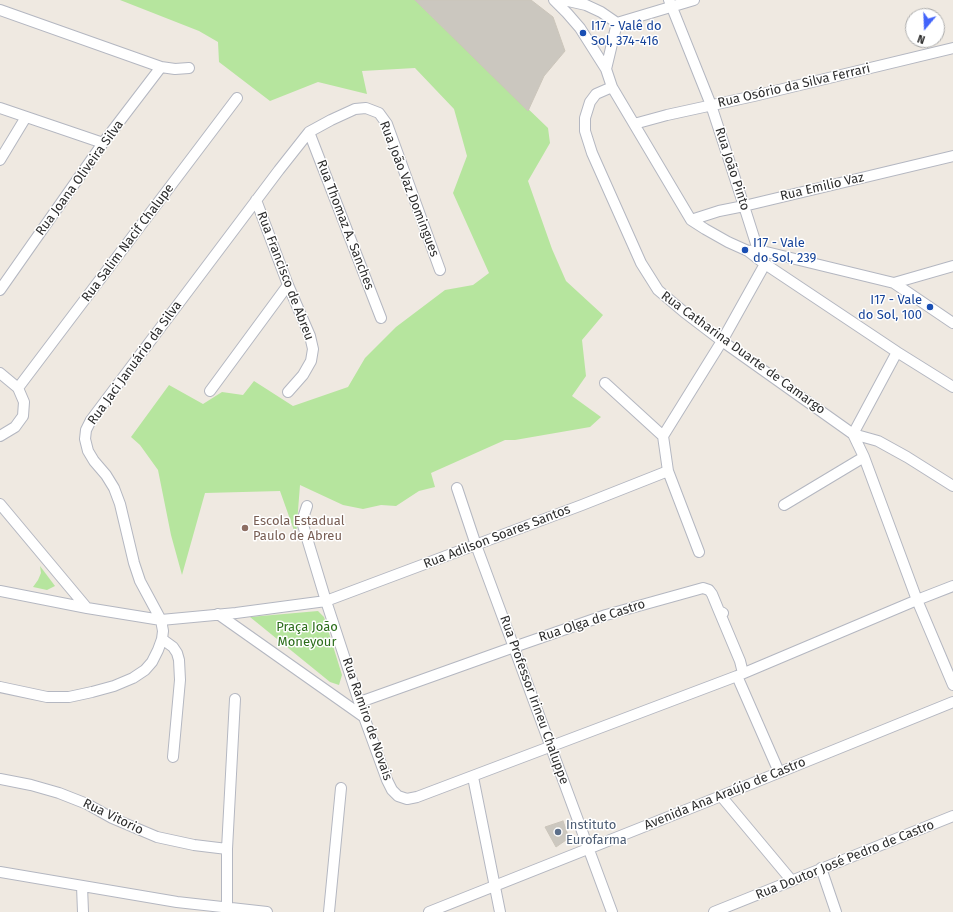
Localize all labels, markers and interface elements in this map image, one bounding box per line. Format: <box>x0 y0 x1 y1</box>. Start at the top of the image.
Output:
north arrow <box>905 8 945 48</box>
place label: I17 - Valê do Sol, 374-416 <box>591 18 662 49</box>
marker: I17 - Valê do Sol, 374-416 <box>578 28 588 38</box>
text: N <box>916 32 927 46</box>
street label: Rua Osório da Silva Ferrari <box>716 61 872 111</box>
street label: Rua Joana Oliveira Silva <box>33 117 127 239</box>
street label: Rua João Vaz Domingues <box>376 119 442 259</box>
street label: Rua João Pinto <box>711 125 753 213</box>
street label: Rua Thomaz A. Sanches <box>313 158 377 292</box>
street label: Rua Emilio Vaz <box>779 170 865 204</box>
street label: Rua Salim Nacif Chalupe <box>79 181 177 305</box>
street label: Rua Francisco de Abreu <box>253 209 317 343</box>
place label: I17 - Vale do Sol, 239 <box>753 235 816 266</box>
marker: I17 - Vale do Sol, 239 <box>740 245 750 255</box>
street label: Rua Catharina Duarte de Camargo <box>658 288 828 418</box>
place label: I17 - Vale do Sol, 100 <box>858 292 922 323</box>
street label: Rua Jaci Januário da Silva <box>85 298 185 428</box>
marker: I17 - Vale do Sol, 100 <box>925 302 935 312</box>
street label: Rua Adilson Soares Santos <box>421 502 573 572</box>
place label: Escola Estadual Paulo de Abreu <box>253 513 344 544</box>
marker: Escola Estadual Paulo de Abreu <box>240 523 250 533</box>
street label: Rua Olga de Castro <box>537 596 647 646</box>
street label: Rua Professor Irineu Chaluppe <box>496 613 572 787</box>
park label: Praça João Moneyour <box>276 619 338 650</box>
street label: Rua Ramiro de Novais <box>339 655 395 783</box>
street label: Avenida Ana Araújo de Castro <box>642 754 808 834</box>
street label: Rua Vitorio <box>80 796 146 838</box>
place label: Instituto Eurofarma <box>566 817 627 848</box>
street label: Rua Doutor José Pedro de Castro <box>753 817 937 903</box>
marker: Instituto Eurofarma <box>553 827 563 837</box>

